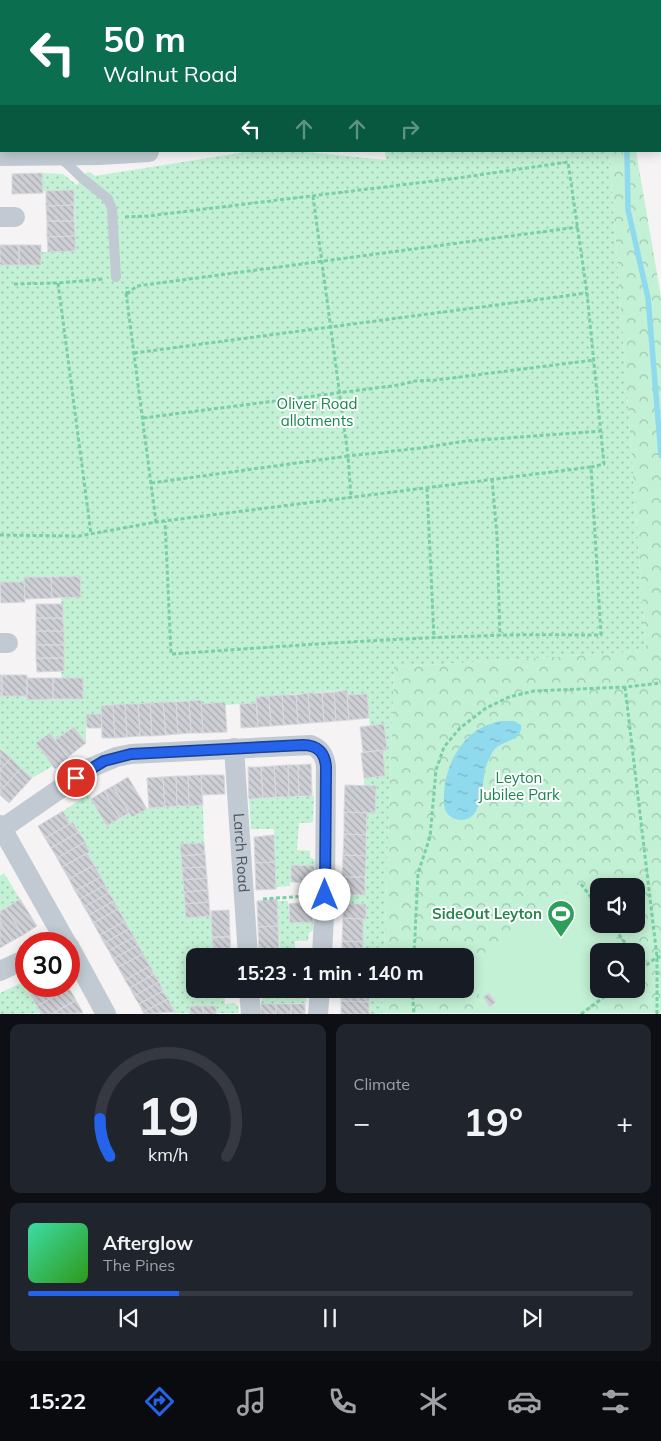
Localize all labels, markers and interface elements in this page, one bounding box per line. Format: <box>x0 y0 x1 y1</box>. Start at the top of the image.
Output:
text: 50 m <box>103 17 186 61</box>
icon: left <box>20 20 85 85</box>
text: Walnut Road <box>103 60 238 88</box>
icon: left <box>237 115 265 143</box>
icon: ahead <box>290 115 318 143</box>
icon: ahead <box>343 115 371 143</box>
icon: right <box>396 115 424 143</box>
park label: Oliver Road allotments <box>277 394 357 430</box>
pin <box>55 757 97 799</box>
icon: arrive <box>62 764 90 792</box>
park label: Leyton Jubilee Park <box>478 768 560 804</box>
street label: Larch Road <box>229 812 254 893</box>
position arrow <box>298 868 350 920</box>
map controls <box>590 878 645 998</box>
button: sound <box>590 878 645 933</box>
sports icon: SideOut Leyton <box>546 899 576 938</box>
place label: SideOut Leyton <box>432 904 542 923</box>
speed limit sign: 30 <box>15 932 80 997</box>
button: search <box>590 943 645 998</box>
text: 15:23 · 1 min · 140 m <box>236 961 424 985</box>
text: Climate <box>354 1074 410 1094</box>
text: 19 <box>137 1083 199 1148</box>
text: 19° <box>463 1098 523 1146</box>
text: − <box>354 1105 370 1140</box>
text: + <box>616 1105 633 1140</box>
text: km/h <box>148 1143 188 1165</box>
text: Afterglow <box>103 1231 193 1255</box>
text: The Pines <box>103 1255 175 1275</box>
icon: previous <box>115 1304 143 1332</box>
icon: pause <box>316 1304 344 1332</box>
icon: next <box>518 1304 546 1332</box>
icon: directions <box>142 1384 177 1419</box>
icon: music <box>234 1384 269 1419</box>
icon: phone <box>325 1384 360 1419</box>
icon: climate <box>416 1384 451 1419</box>
icon: car <box>507 1384 542 1419</box>
icon: filters <box>598 1384 633 1419</box>
text: 15:22 <box>28 1387 86 1415</box>

